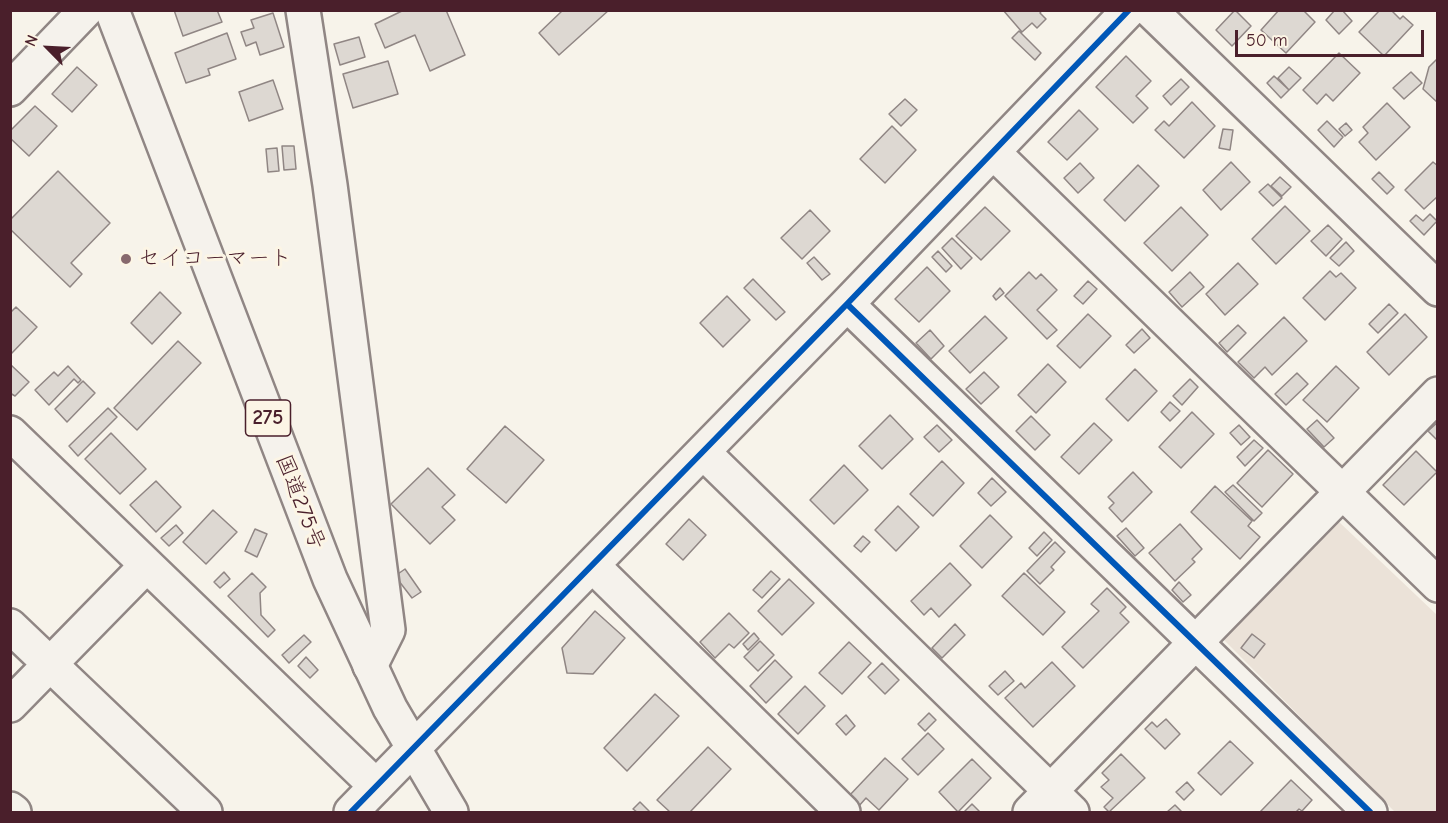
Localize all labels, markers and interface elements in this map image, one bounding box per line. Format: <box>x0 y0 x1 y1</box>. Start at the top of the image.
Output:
north arrow <box>18 18 78 78</box>
scale bar <box>1238 18 1427 56</box>
text: 50 m <box>1246 30 1288 51</box>
text: N <box>21 32 42 49</box>
place label: セイコーマート <box>138 246 292 272</box>
marker: セイコーマート <box>119 252 133 266</box>
road number: 275 <box>246 400 290 436</box>
street label: 国道275号 <box>270 451 330 553</box>

